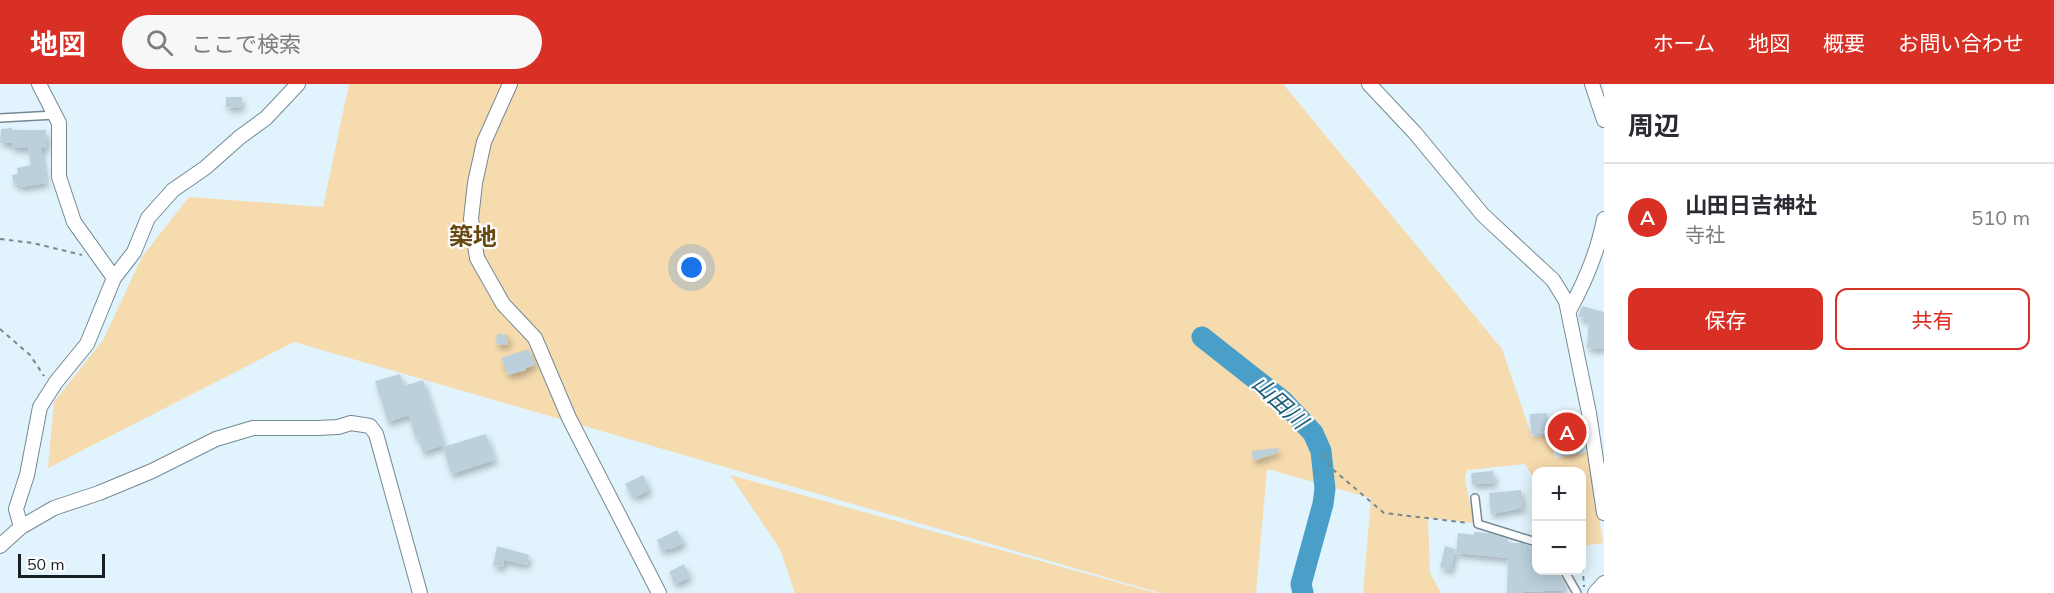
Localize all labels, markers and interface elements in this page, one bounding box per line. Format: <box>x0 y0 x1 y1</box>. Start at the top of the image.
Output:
search box <box>122 15 542 69</box>
text: 地図 <box>30 26 86 61</box>
icon: search <box>143 26 176 59</box>
text: ここで検索 <box>191 30 301 58</box>
text: ホーム <box>1653 30 1715 56</box>
text: 地図 <box>1748 30 1790 56</box>
text: 概要 <box>1823 30 1865 56</box>
text: お問い合わせ <box>1898 30 2024 56</box>
text: 周辺 <box>1628 109 1680 142</box>
text: 山田日吉神社 <box>1685 191 1817 219</box>
text: A <box>1640 205 1655 230</box>
text: 510 m <box>1971 205 2030 230</box>
district label: 築地 <box>449 221 497 251</box>
text: 寺社 <box>1685 222 1725 247</box>
your location <box>677 253 706 282</box>
button: 保存 <box>1628 288 1823 350</box>
button: 共有 <box>1835 288 2030 350</box>
water label: 山田川 <box>1246 369 1315 436</box>
pin: A <box>1548 410 1586 454</box>
map controls <box>1532 467 1586 575</box>
button: + <box>1532 467 1586 521</box>
button: − <box>1532 521 1586 575</box>
scale bar <box>18 551 105 578</box>
text: 50 m <box>27 554 64 574</box>

